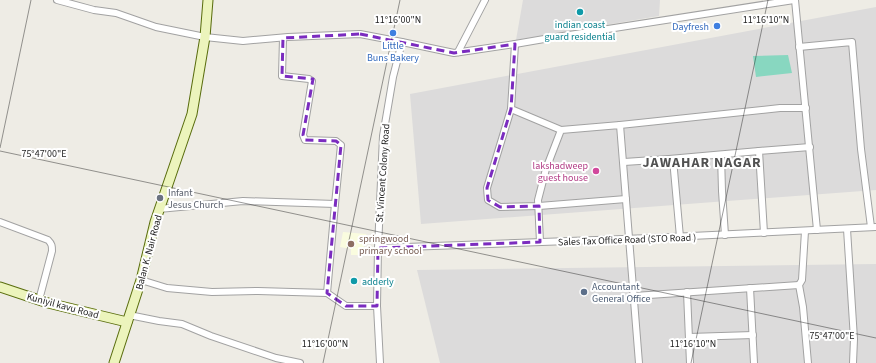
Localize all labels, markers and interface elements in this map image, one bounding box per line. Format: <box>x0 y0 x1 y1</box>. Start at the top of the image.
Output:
marker: indian coast guard residential <box>575 7 585 17</box>
text: 11°16'00"N <box>375 13 421 27</box>
text: 11°16'10"N <box>743 13 789 27</box>
place label: indian coast guard residential <box>545 18 616 44</box>
place label: Dayfresh <box>672 20 709 34</box>
marker: Dayfresh <box>712 21 722 31</box>
marker: Little Buns Bakery <box>388 28 398 38</box>
place label: Little Buns Bakery <box>367 39 419 65</box>
street label: St. Vincent Colony Road <box>373 123 393 223</box>
text: 75°47'00"E <box>21 147 67 161</box>
district label: JAWAHAR NAGAR <box>642 153 762 173</box>
place label: lakshadweep guest house <box>533 159 588 185</box>
marker: lakshadweep guest house <box>591 166 601 176</box>
place label: Infant Jesus Church <box>168 186 224 212</box>
marker: Infant Jesus Church <box>155 193 165 203</box>
street label: Balan K. Nair Road <box>132 213 166 291</box>
street label: Sales Tax Office Road (STO Road ) <box>558 231 696 249</box>
place label: springwood primary school <box>359 232 422 258</box>
marker: springwood primary school <box>346 239 356 249</box>
place label: adderly <box>362 275 394 289</box>
marker: adderly <box>349 276 359 286</box>
place label: Accountant General Office <box>592 280 651 306</box>
marker: Accountant General Office <box>579 287 589 297</box>
street label: Kuniyil kavu Road <box>25 290 100 322</box>
text: 75°47'00"E <box>809 329 855 343</box>
text: 11°16'00"N <box>302 337 348 351</box>
text: 11°16'10"N <box>670 337 716 351</box>

